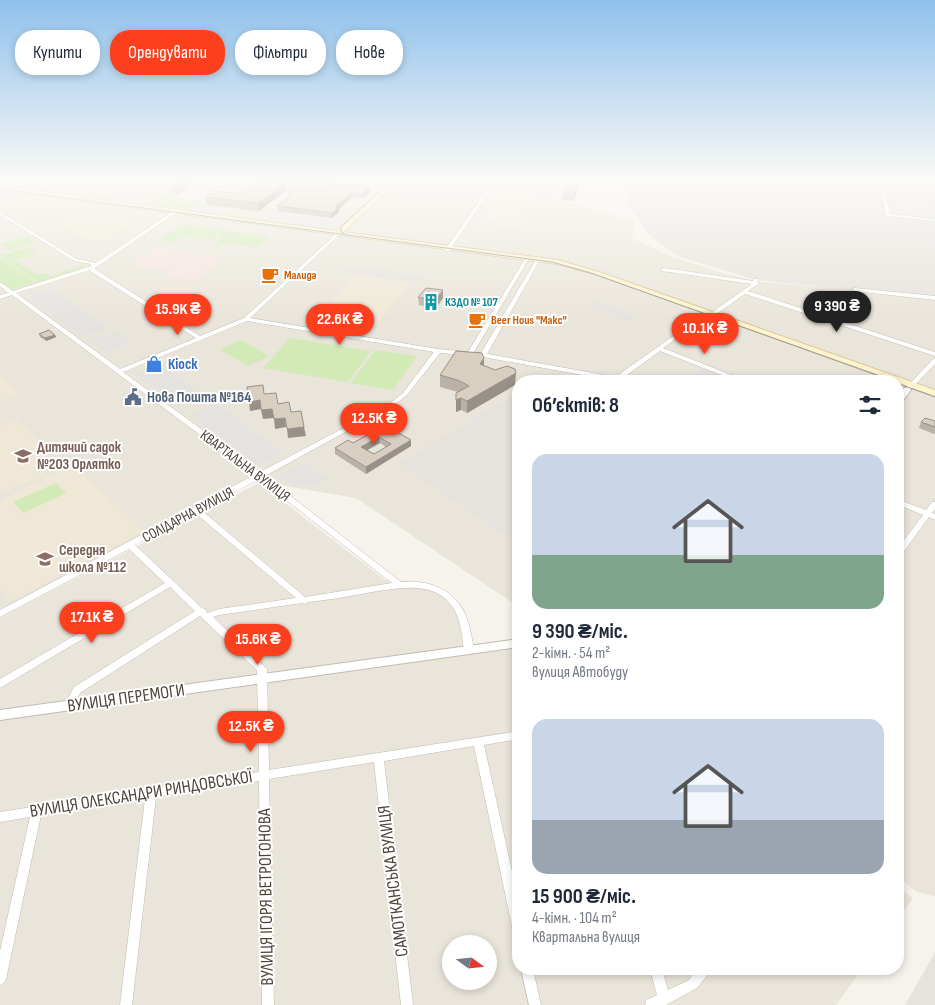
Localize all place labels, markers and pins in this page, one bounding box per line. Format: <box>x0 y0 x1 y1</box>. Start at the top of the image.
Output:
cafe icon: Малида <box>260 265 280 285</box>
place label: Малида <box>284 268 317 283</box>
pin: 9 390 ₴ <box>791 290 883 333</box>
building icon: КЗДО № 107 <box>421 292 441 312</box>
pin: 15.9K ₴ <box>132 294 224 336</box>
place label: КЗДО № 107 <box>445 295 499 310</box>
pin: 22.6K ₴ <box>294 304 386 346</box>
cafe icon: Beer Hous "Макс" <box>467 310 487 330</box>
pin: 10.1K ₴ <box>659 312 751 355</box>
place label: Beer Hous "Макс" <box>491 313 567 328</box>
shop icon: Кіоск <box>144 354 164 374</box>
place label: Кіоск <box>168 355 198 374</box>
public building icon: Нова Пошта №164 <box>123 387 143 407</box>
place label: Нова Пошта №164 <box>147 388 251 407</box>
pin: 12.5K ₴ <box>328 402 420 445</box>
place label: Дитячий садок №203 Орлятко <box>37 438 122 474</box>
school or university icon: Дитячий садок №203 Орлятко <box>13 446 33 466</box>
place label: Середня школа №112 <box>59 541 126 577</box>
school or university icon: Середня школа №112 <box>35 549 55 569</box>
pin: 17.1K ₴ <box>46 602 138 644</box>
pin: 15.6K ₴ <box>212 624 304 666</box>
pin: 12.5K ₴ <box>205 710 297 753</box>

